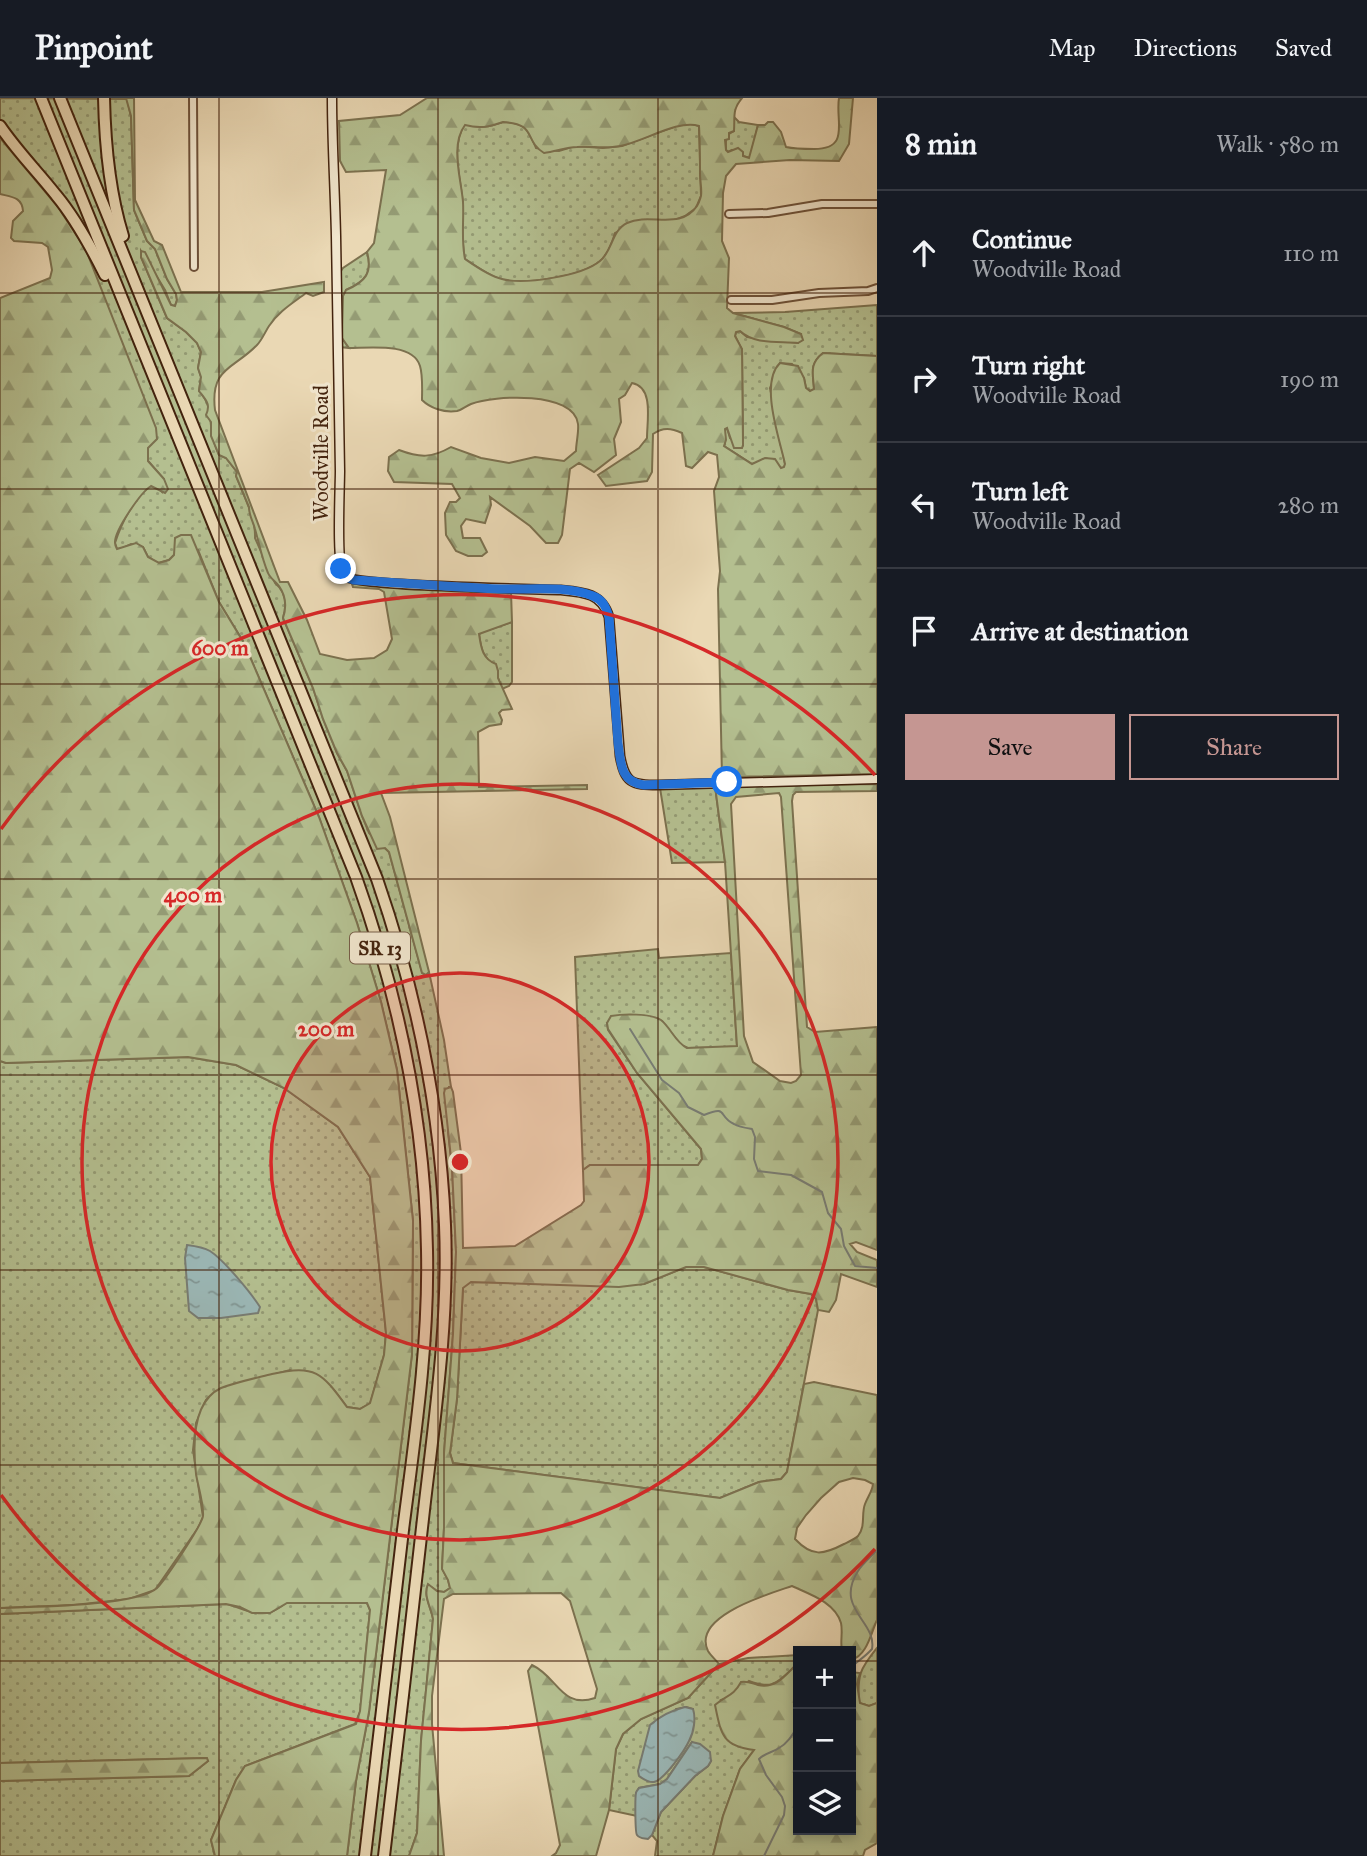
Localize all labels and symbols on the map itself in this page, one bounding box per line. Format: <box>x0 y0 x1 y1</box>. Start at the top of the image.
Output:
street label: Woodville Road <box>308 384 334 521</box>
route end <box>325 553 356 584</box>
text: 600 m <box>191 635 249 661</box>
route start <box>711 766 742 797</box>
text: 400 m <box>164 882 223 908</box>
road number: SR 13 <box>350 932 410 964</box>
text: 200 m <box>298 1016 355 1042</box>
centre of rings <box>448 1150 472 1174</box>

